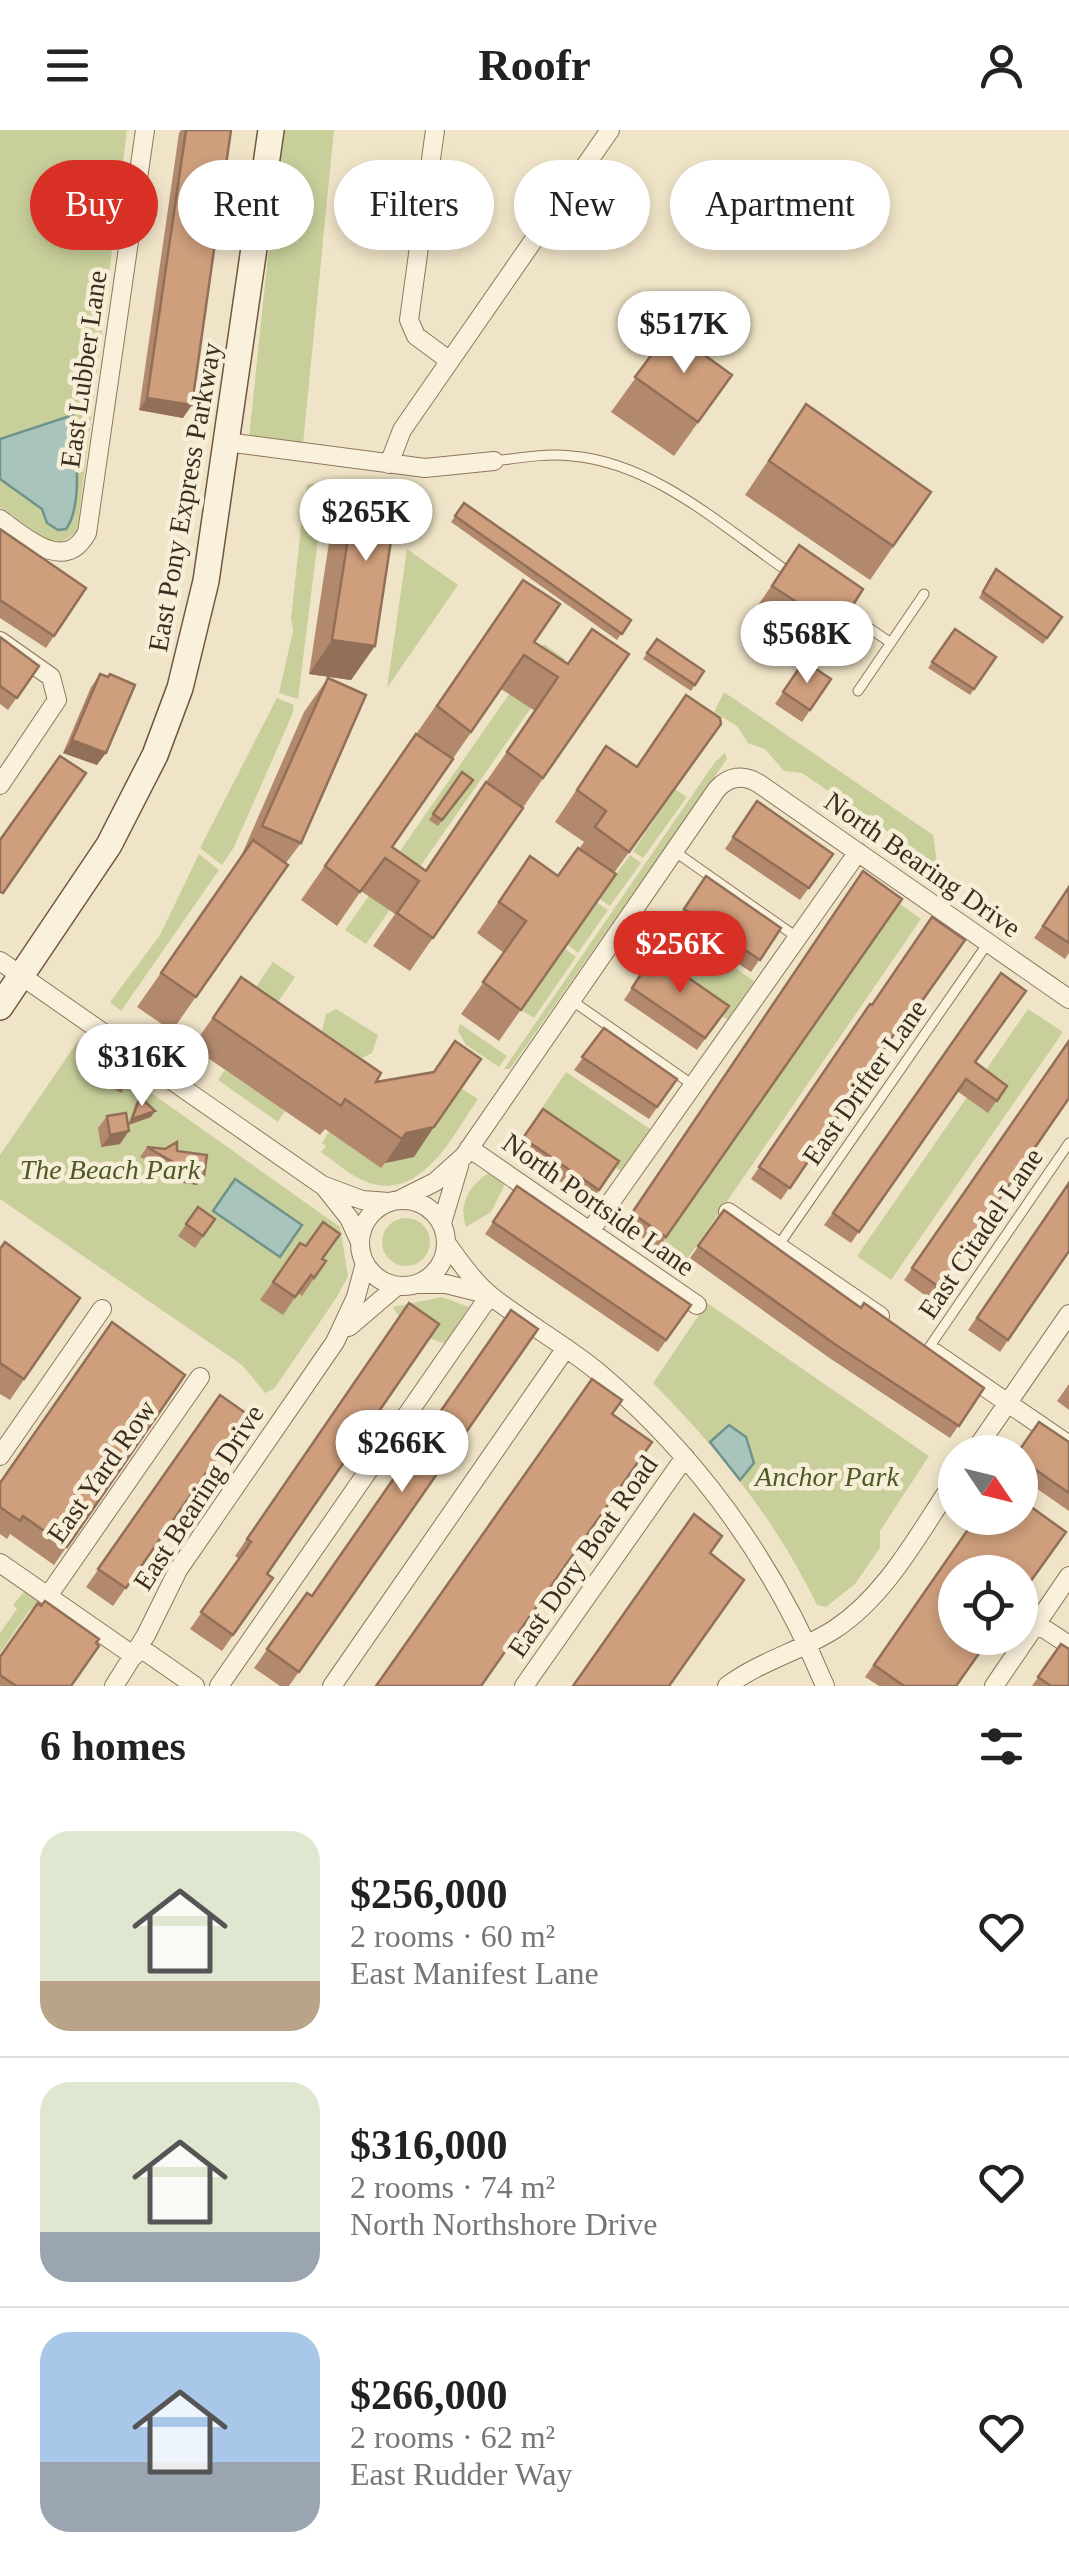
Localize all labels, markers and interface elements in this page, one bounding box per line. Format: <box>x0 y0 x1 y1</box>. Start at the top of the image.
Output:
icon: menu <box>40 38 95 93</box>
icon: person <box>974 38 1029 93</box>
text: Roofr <box>478 40 591 90</box>
chip: Buy <box>30 160 158 250</box>
chip: Rent <box>178 160 314 250</box>
chip: Filters <box>334 160 494 250</box>
chip: New <box>514 160 650 250</box>
chip: Apartment <box>670 160 890 250</box>
street label: East Lubber Lane <box>54 268 113 470</box>
pin: $517K <box>614 291 754 376</box>
text: $517K <box>640 305 728 341</box>
street label: East Pony Express Parkway <box>142 340 227 654</box>
pin: $265K <box>296 479 436 564</box>
text: $265K <box>322 493 410 529</box>
pin: $568K <box>737 601 877 686</box>
text: $568K <box>763 615 851 651</box>
street label: North Bearing Drive <box>819 785 1027 944</box>
pin: $256K <box>610 911 750 996</box>
text: $256K <box>636 925 724 961</box>
street label: East Drifter Lane <box>796 994 933 1171</box>
pin: $316K <box>72 1024 212 1109</box>
text: $316K <box>98 1038 186 1074</box>
street label: North Portside Lane <box>497 1127 701 1282</box>
street label: East Citadel Lane <box>912 1142 1049 1324</box>
park label: The Beach Park <box>20 1154 201 1185</box>
street label: East Yard Row <box>41 1393 163 1549</box>
street label: East Bearing Drive <box>127 1399 270 1596</box>
pin: $266K <box>332 1410 472 1495</box>
text: $266K <box>358 1424 446 1460</box>
north arrow <box>938 1435 1038 1535</box>
map controls <box>938 1435 1038 1655</box>
street label: East Dory Boat Road <box>501 1450 664 1663</box>
park label: Anchor Park <box>753 1461 899 1492</box>
button: locate <box>938 1555 1038 1655</box>
icon: filters <box>974 1719 1029 1774</box>
text: 6 homes <box>40 1723 186 1769</box>
icon: home <box>120 1871 240 1991</box>
text: $256,000 <box>350 1871 508 1917</box>
icon: heart <box>974 1904 1029 1959</box>
text: 2 rooms · 60 m² <box>350 1918 555 1954</box>
text: East Manifest Lane <box>350 1955 599 1991</box>
icon: home <box>120 2122 240 2242</box>
text: $316,000 <box>350 2122 508 2168</box>
icon: heart <box>974 2155 1029 2210</box>
text: 2 rooms · 74 m² <box>350 2169 555 2205</box>
text: North Northshore Drive <box>350 2206 657 2242</box>
icon: home <box>120 2372 240 2492</box>
text: $266,000 <box>350 2372 508 2418</box>
icon: heart <box>974 2405 1029 2460</box>
text: 2 rooms · 62 m² <box>350 2419 555 2455</box>
text: East Rudder Way <box>350 2456 573 2492</box>

